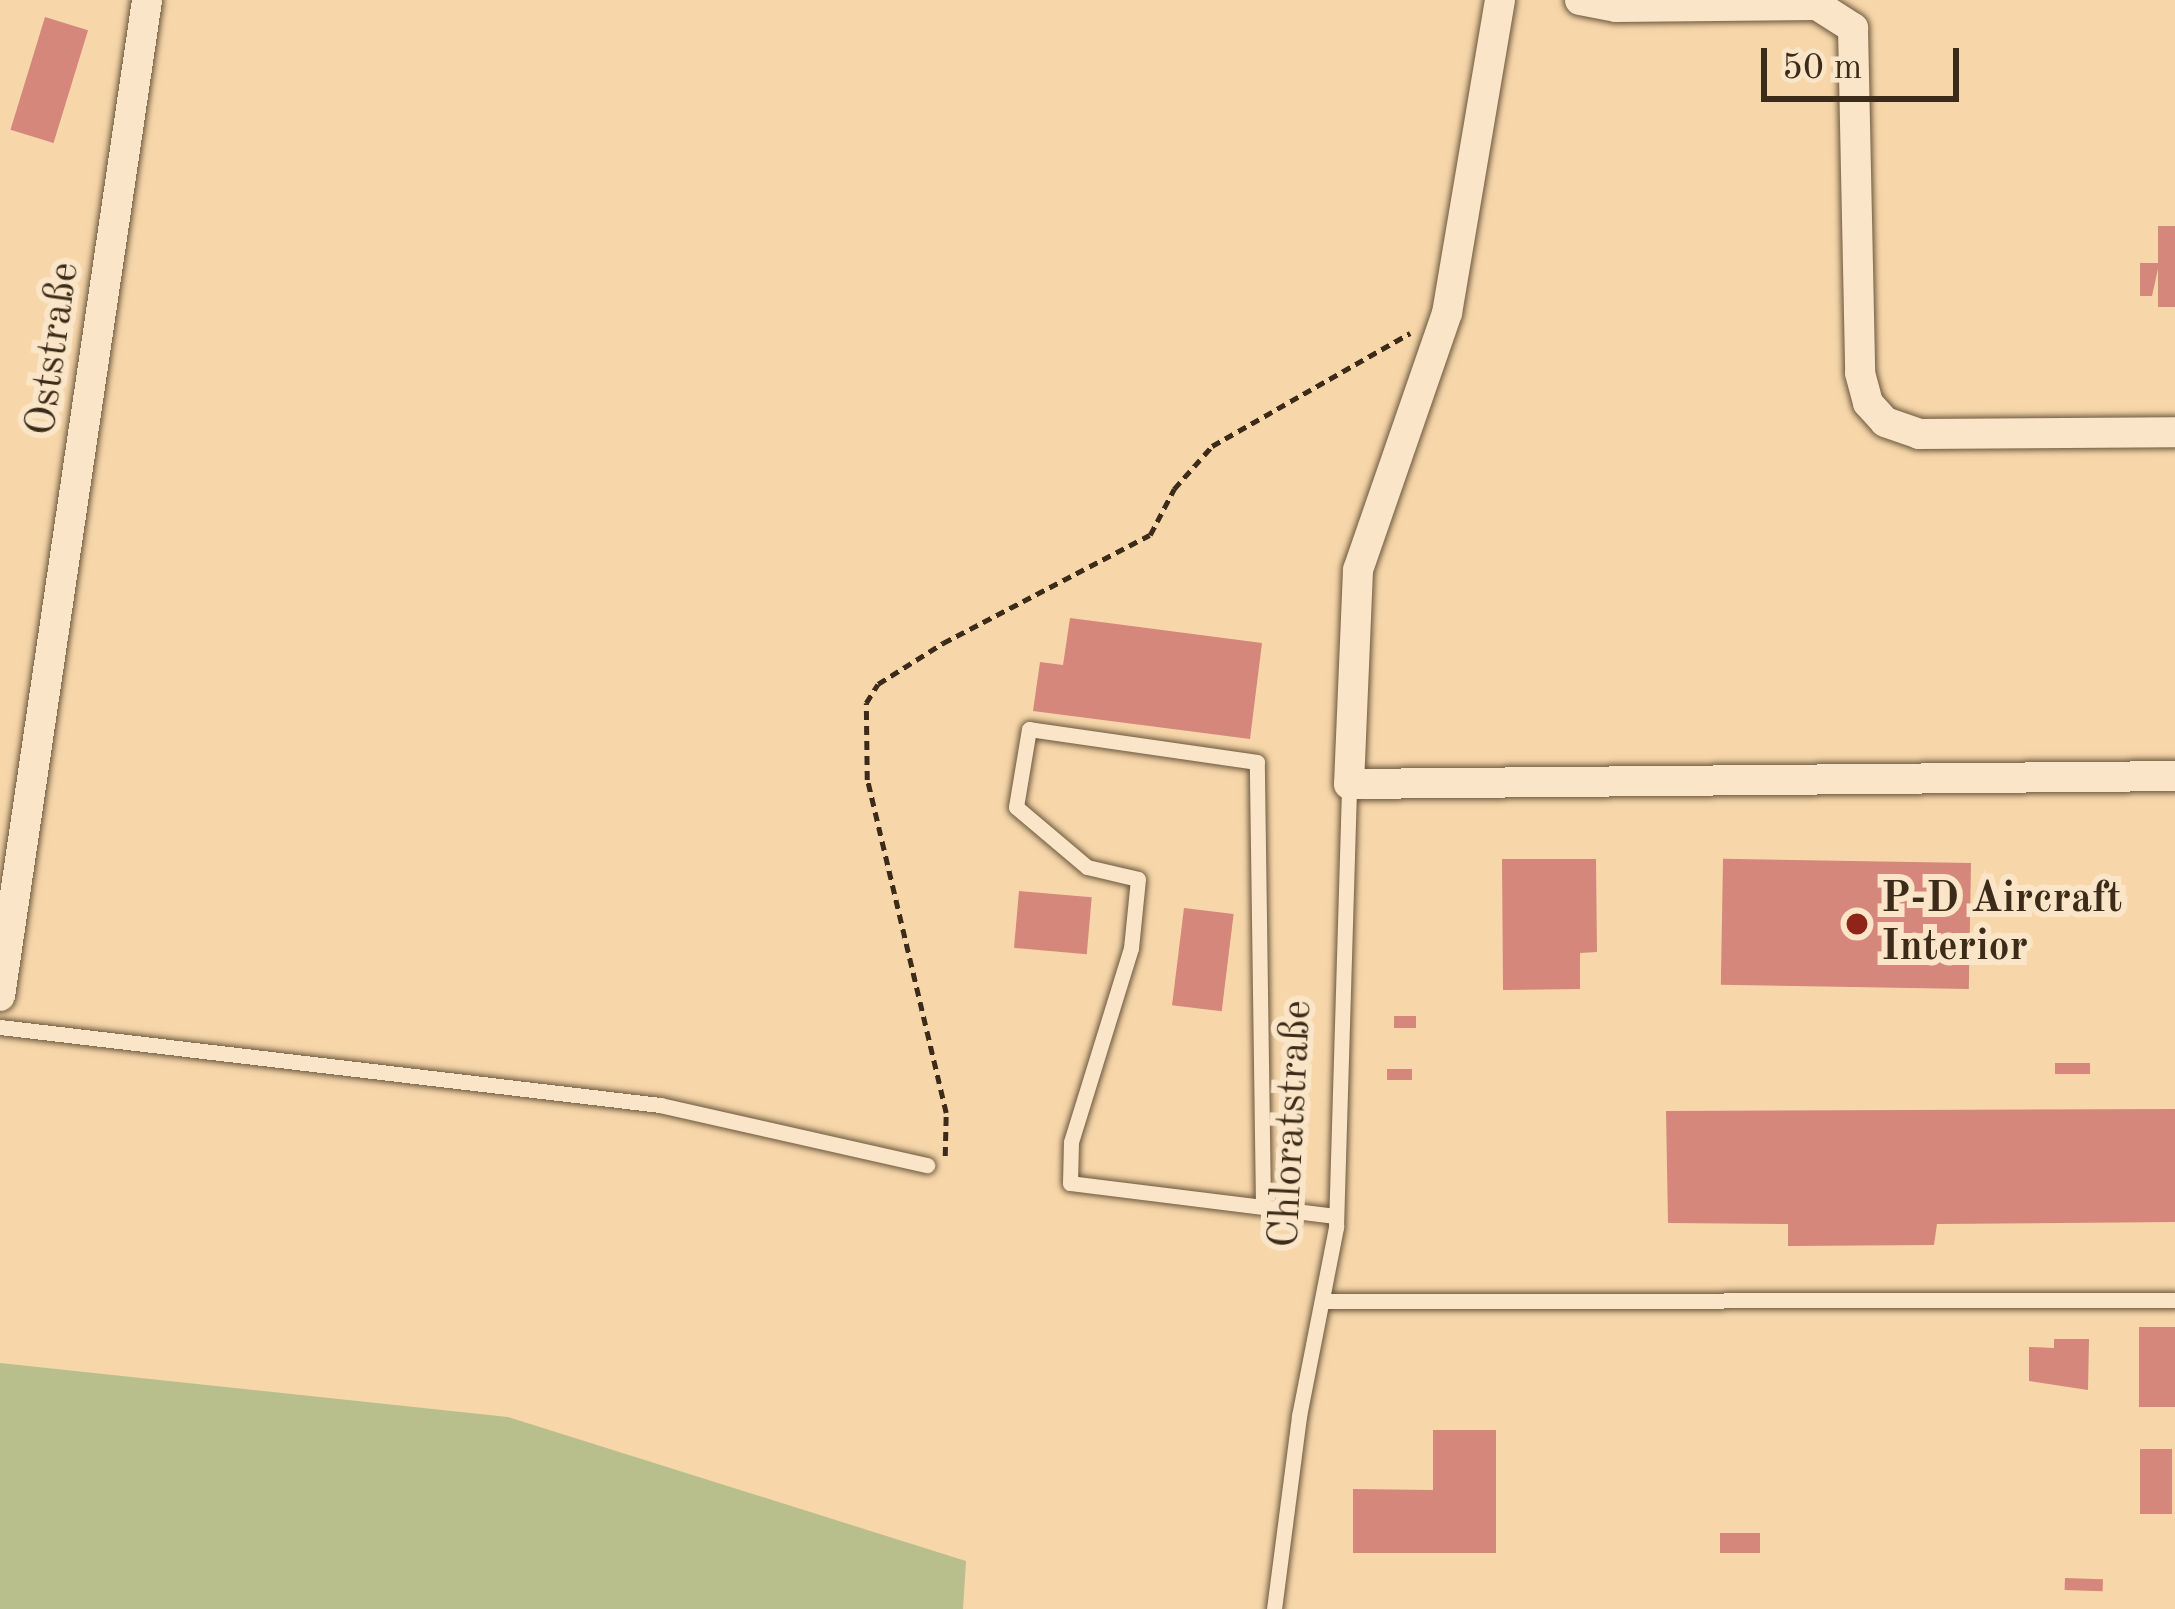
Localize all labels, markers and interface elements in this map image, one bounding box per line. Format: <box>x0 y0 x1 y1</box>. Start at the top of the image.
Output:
scale bar <box>1767 24 1965 98</box>
text: 50 m <box>1782 51 1862 87</box>
street label: Oststraße <box>17 259 91 439</box>
place label: P-D Aircraft Interior <box>1881 875 2122 974</box>
marker: P-D Aircraft Interior <box>1844 911 1870 937</box>
street label: Chloratstraße <box>1260 999 1324 1249</box>

